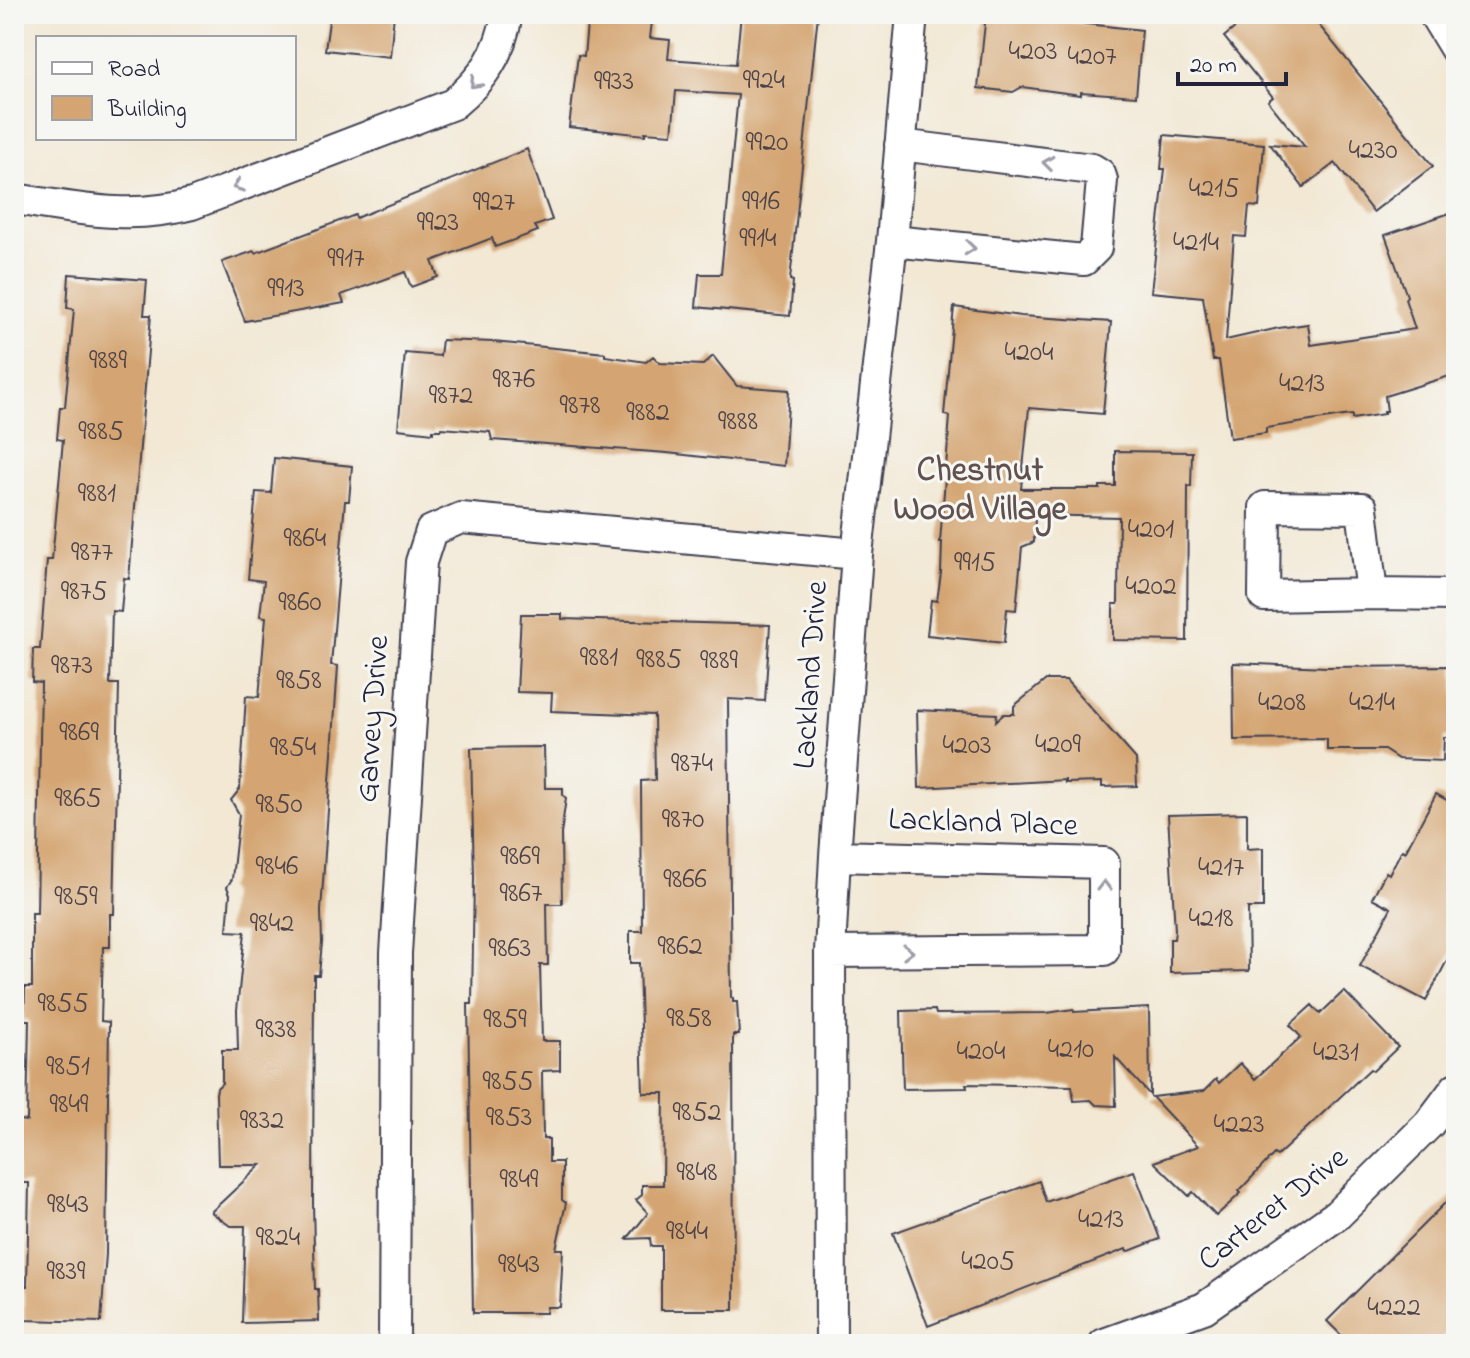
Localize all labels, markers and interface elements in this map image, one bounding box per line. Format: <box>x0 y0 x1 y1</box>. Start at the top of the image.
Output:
house number: 4203 <box>1008 32 1058 73</box>
legend <box>36 36 296 140</box>
scale bar <box>1178 36 1286 86</box>
house number: 4207 <box>1067 37 1117 78</box>
text: 20 m <box>1190 49 1237 84</box>
text: Road <box>108 53 161 88</box>
house number: 9924 <box>743 61 786 102</box>
house number: 9933 <box>594 62 634 103</box>
one-way arrow <box>470 74 484 89</box>
text: Building <box>107 93 187 128</box>
house number: 9920 <box>746 123 788 164</box>
house number: 4230 <box>1348 131 1398 172</box>
one-way arrow <box>1041 155 1055 172</box>
house number: 4215 <box>1189 169 1239 210</box>
one-way arrow <box>232 176 246 193</box>
house number: 9916 <box>742 182 780 223</box>
house number: 9927 <box>473 183 516 224</box>
house number: 9923 <box>417 203 459 244</box>
house number: 9914 <box>739 219 777 260</box>
house number: 4214 <box>1173 223 1219 264</box>
house number: 9917 <box>327 239 365 280</box>
one-way arrow <box>964 240 977 257</box>
house number: 9913 <box>267 269 305 310</box>
house number: 4204 <box>1004 333 1054 374</box>
house number: 9889 <box>89 341 127 382</box>
house number: 9876 <box>493 360 535 401</box>
house number: 4213 <box>1279 364 1325 405</box>
house number: 9872 <box>429 376 473 417</box>
house number: 9878 <box>560 386 600 427</box>
house number: 9882 <box>626 393 670 434</box>
house number: 9888 <box>718 402 758 443</box>
house number: 9885 <box>78 412 124 453</box>
district label: Chestnut Wood Village <box>893 447 1067 537</box>
house number: 9881 <box>78 474 116 515</box>
house number: 4201 <box>1128 510 1174 551</box>
house number: 9864 <box>284 519 327 560</box>
house number: 9877 <box>71 533 113 574</box>
house number: 9915 <box>954 543 996 584</box>
house number: 4202 <box>1125 567 1177 608</box>
house number: 9875 <box>61 572 107 613</box>
street label: Lackland Drive <box>782 579 842 771</box>
house number: 9860 <box>278 583 322 624</box>
street label: Garvey Drive <box>345 633 403 804</box>
house number: 9881 <box>580 638 618 679</box>
house number: 9885 <box>636 640 682 681</box>
house number: 9889 <box>700 641 738 682</box>
house number: 9873 <box>51 646 93 687</box>
house number: 9858 <box>276 661 322 702</box>
house number: 4208 <box>1258 683 1306 724</box>
house number: 4214 <box>1349 683 1395 724</box>
house number: 9869 <box>59 713 99 754</box>
house number: 4209 <box>1035 725 1082 766</box>
house number: 4203 <box>942 726 992 767</box>
house number: 9854 <box>270 728 317 769</box>
house number: 9874 <box>671 744 713 785</box>
house number: 9865 <box>54 779 102 820</box>
house number: 9850 <box>255 785 303 826</box>
street label: Lackland Place <box>887 797 1079 851</box>
house number: 9870 <box>662 800 704 841</box>
house number: 9869 <box>500 837 540 878</box>
house number: 9846 <box>256 847 298 888</box>
house number: 4217 <box>1198 848 1244 889</box>
house number: 9866 <box>663 860 707 901</box>
house number: 9867 <box>500 874 543 915</box>
house number: 9859 <box>54 877 98 918</box>
one-way arrow <box>1095 879 1113 892</box>
house number: 4218 <box>1189 899 1233 940</box>
house number: 9842 <box>250 904 294 945</box>
house number: 9862 <box>657 927 703 968</box>
house number: 9863 <box>489 929 531 970</box>
one-way arrow <box>902 943 915 961</box>
house number: 9855 <box>38 984 88 1025</box>
house number: 9858 <box>666 999 712 1040</box>
house number: 9859 <box>483 1000 527 1041</box>
house number: 9838 <box>256 1010 297 1051</box>
house number: 4210 <box>1048 1030 1094 1071</box>
house number: 4204 <box>956 1032 1006 1073</box>
house number: 4231 <box>1313 1033 1359 1074</box>
house number: 9851 <box>46 1047 90 1088</box>
house number: 9855 <box>483 1062 533 1103</box>
house number: 9849 <box>50 1085 89 1126</box>
house number: 9852 <box>673 1093 722 1134</box>
house number: 9853 <box>486 1098 532 1139</box>
house number: 9832 <box>240 1101 284 1142</box>
house number: 4223 <box>1214 1105 1264 1146</box>
street label: Carteret Drive <box>1189 1136 1360 1284</box>
house number: 9848 <box>677 1153 717 1194</box>
house number: 9849 <box>500 1160 539 1201</box>
house number: 9843 <box>47 1185 89 1226</box>
house number: 4213 <box>1078 1200 1124 1241</box>
house number: 9844 <box>666 1212 708 1253</box>
house number: 9824 <box>256 1218 301 1259</box>
house number: 4205 <box>961 1242 1015 1283</box>
house number: 9843 <box>498 1245 540 1286</box>
house number: 9839 <box>47 1252 86 1293</box>
house number: 4222 <box>1367 1288 1421 1329</box>

